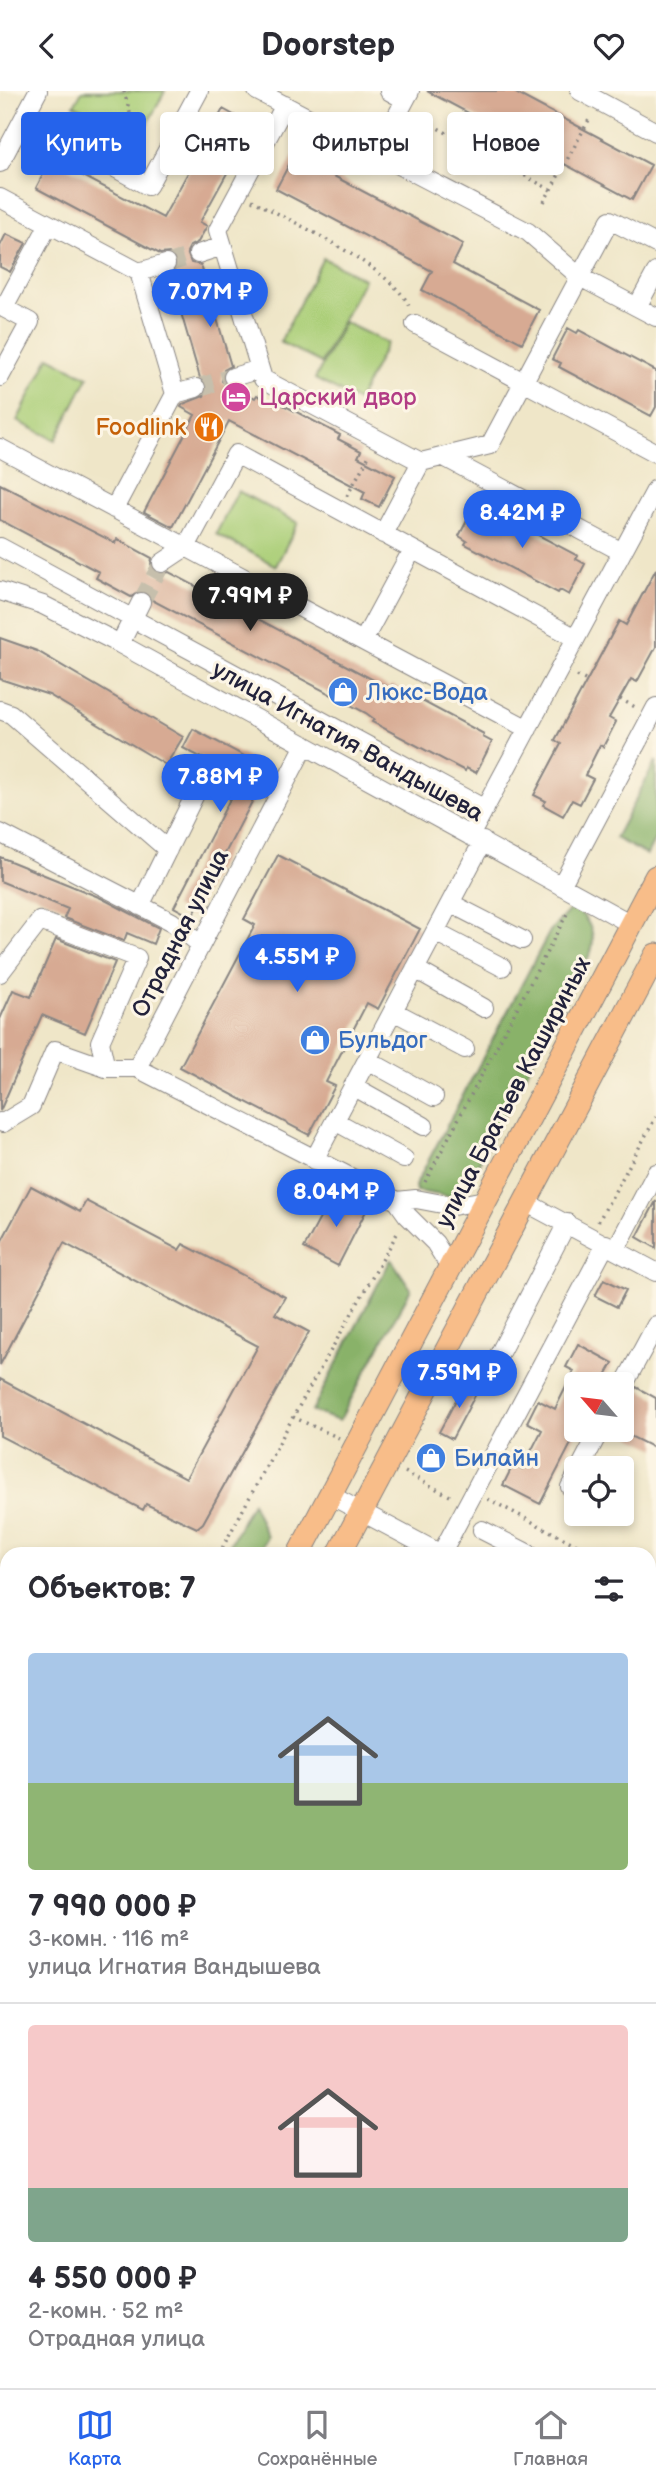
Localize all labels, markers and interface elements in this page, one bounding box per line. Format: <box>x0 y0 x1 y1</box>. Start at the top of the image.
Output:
text: Doorstep <box>261 26 395 65</box>
icon: back <box>28 27 66 65</box>
icon: heart <box>590 27 628 65</box>
chip: Купить <box>21 112 146 175</box>
chip: Снять <box>160 112 274 175</box>
chip: Фильтры <box>288 112 433 175</box>
chip: Новое <box>447 112 564 175</box>
pin: 7.07M ₽ <box>145 269 275 329</box>
text: 7.07M ₽ <box>168 278 252 306</box>
hotel icon: Царский двор <box>219 380 253 414</box>
place label: Царский двор <box>259 383 417 412</box>
restaurant icon: Foodlink <box>192 410 226 444</box>
place label: Foodlink <box>95 413 186 442</box>
pin: 8.42M ₽ <box>457 491 587 550</box>
text: 8.42M ₽ <box>479 499 565 527</box>
pin: 7.99M ₽ <box>185 573 315 633</box>
text: 7.99M ₽ <box>208 582 292 610</box>
street label: улица Игнатия Вандышева <box>207 655 488 828</box>
shop icon: Люкс-Вода <box>326 675 360 709</box>
place label: Люкс-Вода <box>365 678 488 707</box>
pin: 7.88M ₽ <box>155 755 285 814</box>
text: 7.88M ₽ <box>178 763 262 791</box>
street label: Отрадная улица <box>126 844 235 1022</box>
pin: 4.55M ₽ <box>232 935 362 994</box>
text: 4.55M ₽ <box>255 943 339 971</box>
street label: улица Братьев Кашириных <box>430 952 597 1233</box>
shop icon: Бульдог <box>298 1023 332 1057</box>
place label: Бульдог <box>338 1026 428 1055</box>
pin: 8.04M ₽ <box>271 1169 401 1229</box>
text: 8.04M ₽ <box>293 1178 379 1206</box>
pin: 7.59M ₽ <box>394 1351 524 1410</box>
text: 7.59M ₽ <box>417 1359 501 1387</box>
north arrow <box>564 1372 634 1442</box>
map controls <box>564 1372 634 1526</box>
shop icon: Билайн <box>414 1441 448 1475</box>
place label: Билайн <box>454 1444 539 1473</box>
button: locate <box>564 1456 634 1526</box>
icon: filters <box>590 1570 628 1608</box>
text: Объектов: 7 <box>28 1571 196 1607</box>
icon: home <box>265 1698 391 1824</box>
text: 7 990 000 ₽ <box>28 1889 196 1925</box>
text: 3-комн. · 116 m² <box>28 1925 189 1953</box>
text: улица Игнатия Вандышева <box>28 1953 321 1981</box>
icon: home <box>265 2070 391 2196</box>
text: 4 550 000 ₽ <box>28 2261 197 2297</box>
text: 2-комн. · 52 m² <box>28 2297 183 2325</box>
text: Отрадная улица <box>28 2325 205 2353</box>
tab: Карта <box>68 2406 121 2471</box>
tab: Сохранённые <box>257 2406 377 2471</box>
tab: Главная <box>513 2406 588 2471</box>

